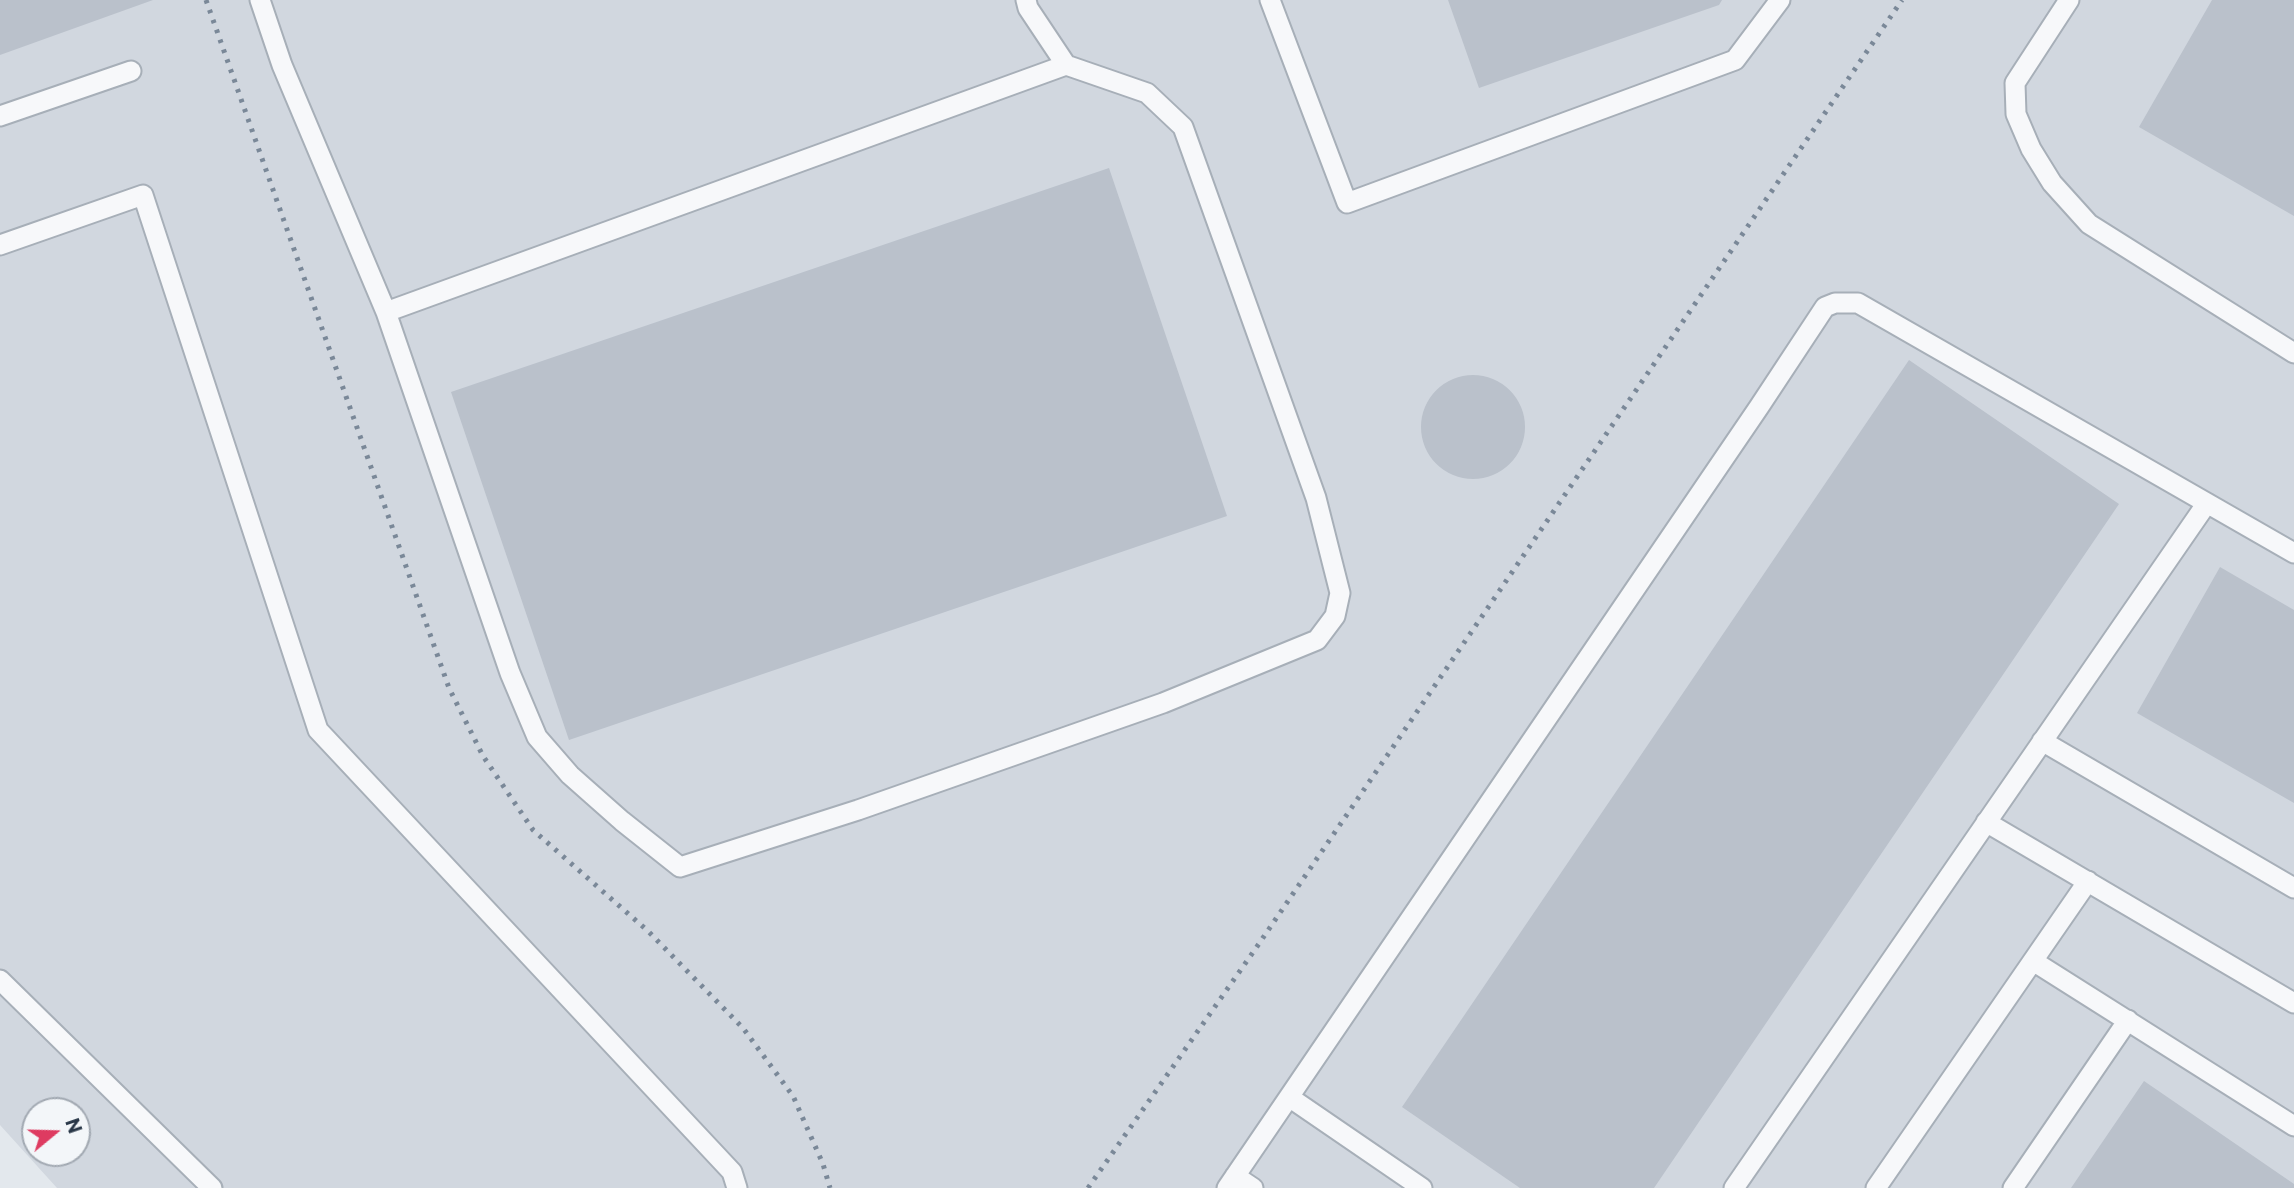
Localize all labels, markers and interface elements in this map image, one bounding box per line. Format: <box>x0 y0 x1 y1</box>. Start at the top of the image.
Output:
north arrow <box>21 1097 91 1167</box>
text: N <box>61 1115 88 1136</box>

